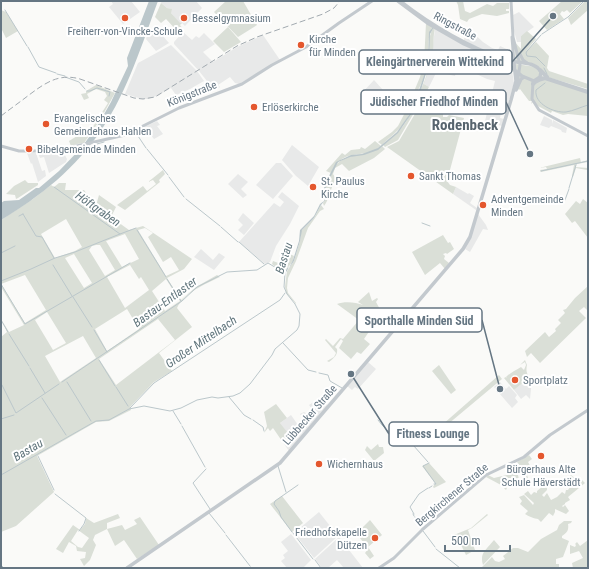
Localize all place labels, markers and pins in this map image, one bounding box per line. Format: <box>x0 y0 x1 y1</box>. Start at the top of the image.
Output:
place label: Besselgymnasium <box>192 12 271 25</box>
marker: Freiherr-von-Vincke-Schule <box>120 13 130 23</box>
marker: Besselgymnasium <box>179 13 189 23</box>
place label: Freiherr-von-Vincke-Schule <box>67 25 183 38</box>
place label: Kirche für Minden <box>309 33 356 59</box>
marker: Kirche für Minden <box>296 40 306 50</box>
callout: Kleingärtnerverein Wittekind <box>359 50 512 74</box>
callout: Jüdischer Friedhof Minden <box>361 90 506 114</box>
place label: Erlöserkirche <box>262 101 319 114</box>
marker: Erlöserkirche <box>249 102 259 112</box>
place label: Evangelisches Gemeindehaus Hahlen <box>54 112 151 138</box>
marker: Evangelisches Gemeindehaus Hahlen <box>41 119 51 129</box>
place label: Bibelgemeinde Minden <box>37 143 136 156</box>
marker: Bibelgemeinde Minden <box>24 144 34 154</box>
place label: Sankt Thomas <box>419 170 481 183</box>
marker: Sankt Thomas <box>406 171 416 181</box>
place label: St. Paulus Kirche <box>321 175 365 201</box>
marker: St. Paulus Kirche <box>308 182 318 192</box>
place label: Adventgemeinde Minden <box>491 193 564 219</box>
marker: Adventgemeinde Minden <box>478 200 488 210</box>
callout: Sporthalle Minden Süd <box>357 308 482 332</box>
place label: Sportplatz <box>523 374 568 387</box>
marker: Sportplatz <box>510 375 520 385</box>
callout: Fitness Lounge <box>389 422 478 446</box>
marker: Bürgerhaus Alte Schule Häverstädt <box>536 451 546 461</box>
place label: Wichernhaus <box>327 458 383 471</box>
marker: Wichernhaus <box>314 459 324 469</box>
place label: Bürgerhaus Alte Schule Häverstädt <box>501 463 581 489</box>
place label: Friedhofskapelle Dützen <box>295 526 367 552</box>
marker: Friedhofskapelle Dützen <box>370 533 380 543</box>

